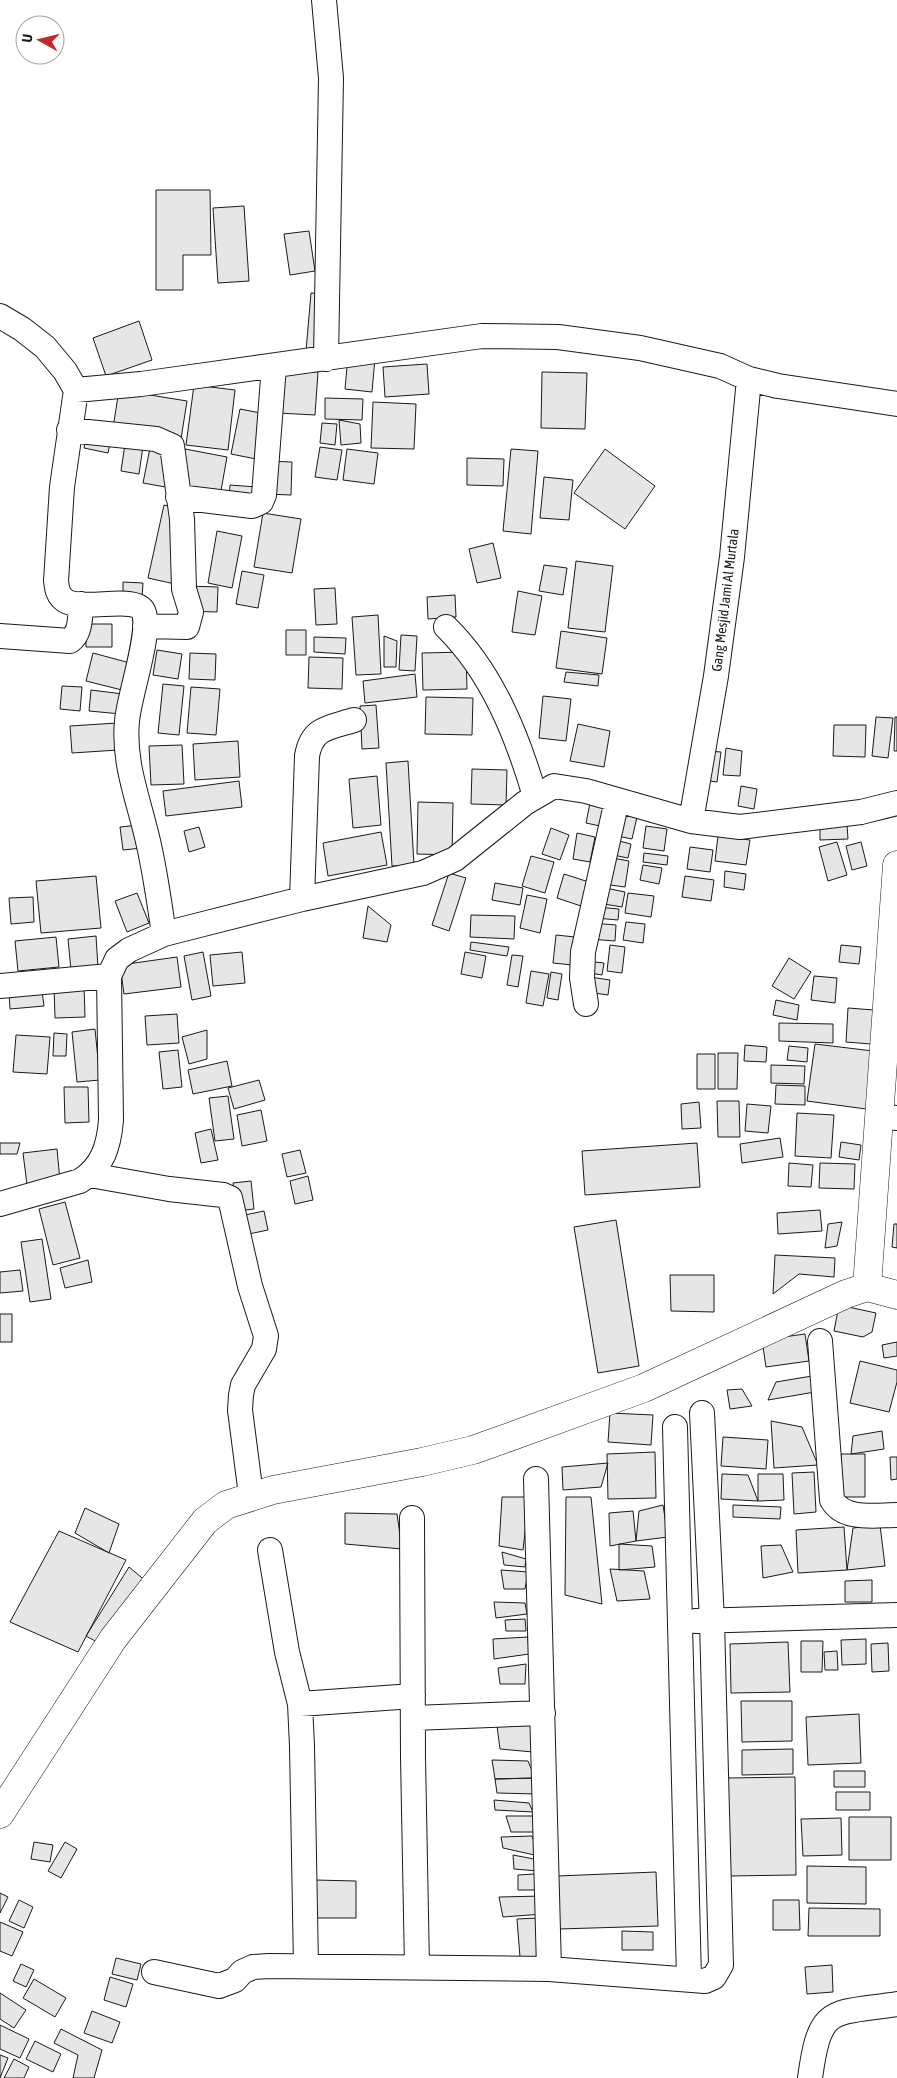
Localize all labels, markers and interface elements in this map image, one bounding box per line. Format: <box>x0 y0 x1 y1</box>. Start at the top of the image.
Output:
north arrow <box>15 15 65 65</box>
text: U <box>19 33 36 43</box>
street label: Gang Mesjid Jami Al Murtala <box>708 528 742 672</box>

